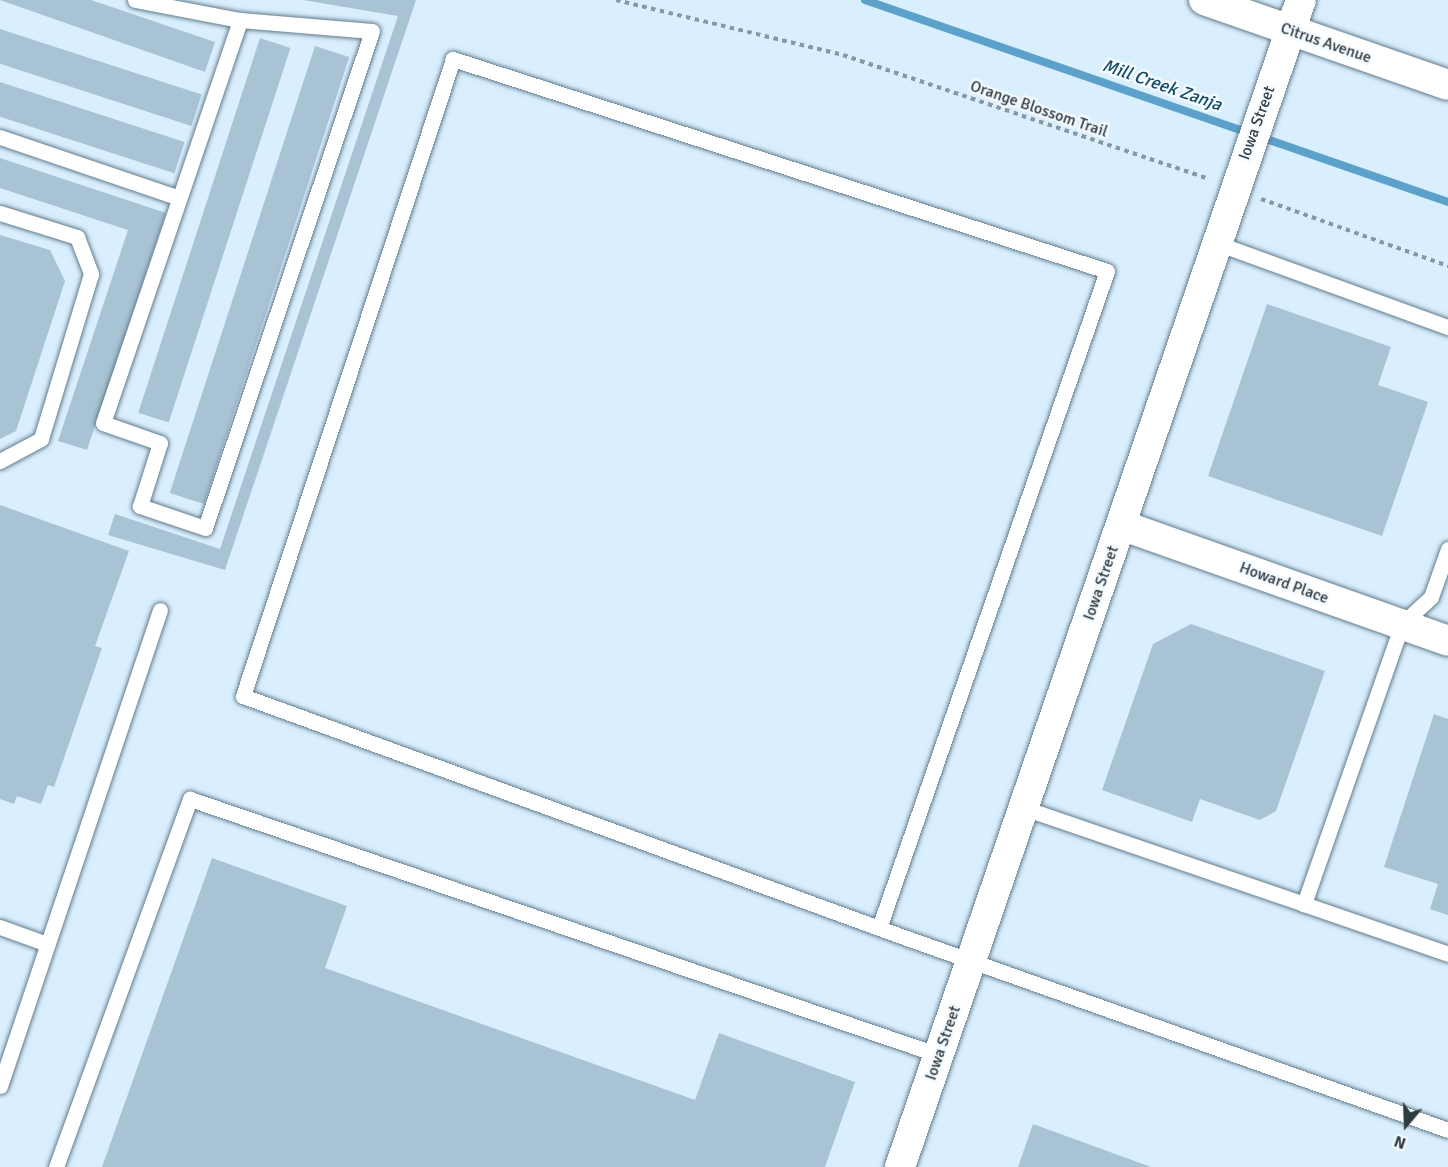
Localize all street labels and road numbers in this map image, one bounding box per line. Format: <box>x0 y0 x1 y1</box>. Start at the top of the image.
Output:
street label: Citrus Avenue <box>1278 19 1374 67</box>
street label: Orange Blossom Trail <box>968 76 1110 142</box>
street label: Iowa Street <box>1235 83 1279 163</box>
street label: Iowa Street <box>1079 543 1123 623</box>
street label: Howard Place <box>1237 558 1331 608</box>
street label: Iowa Street <box>921 1003 965 1083</box>

